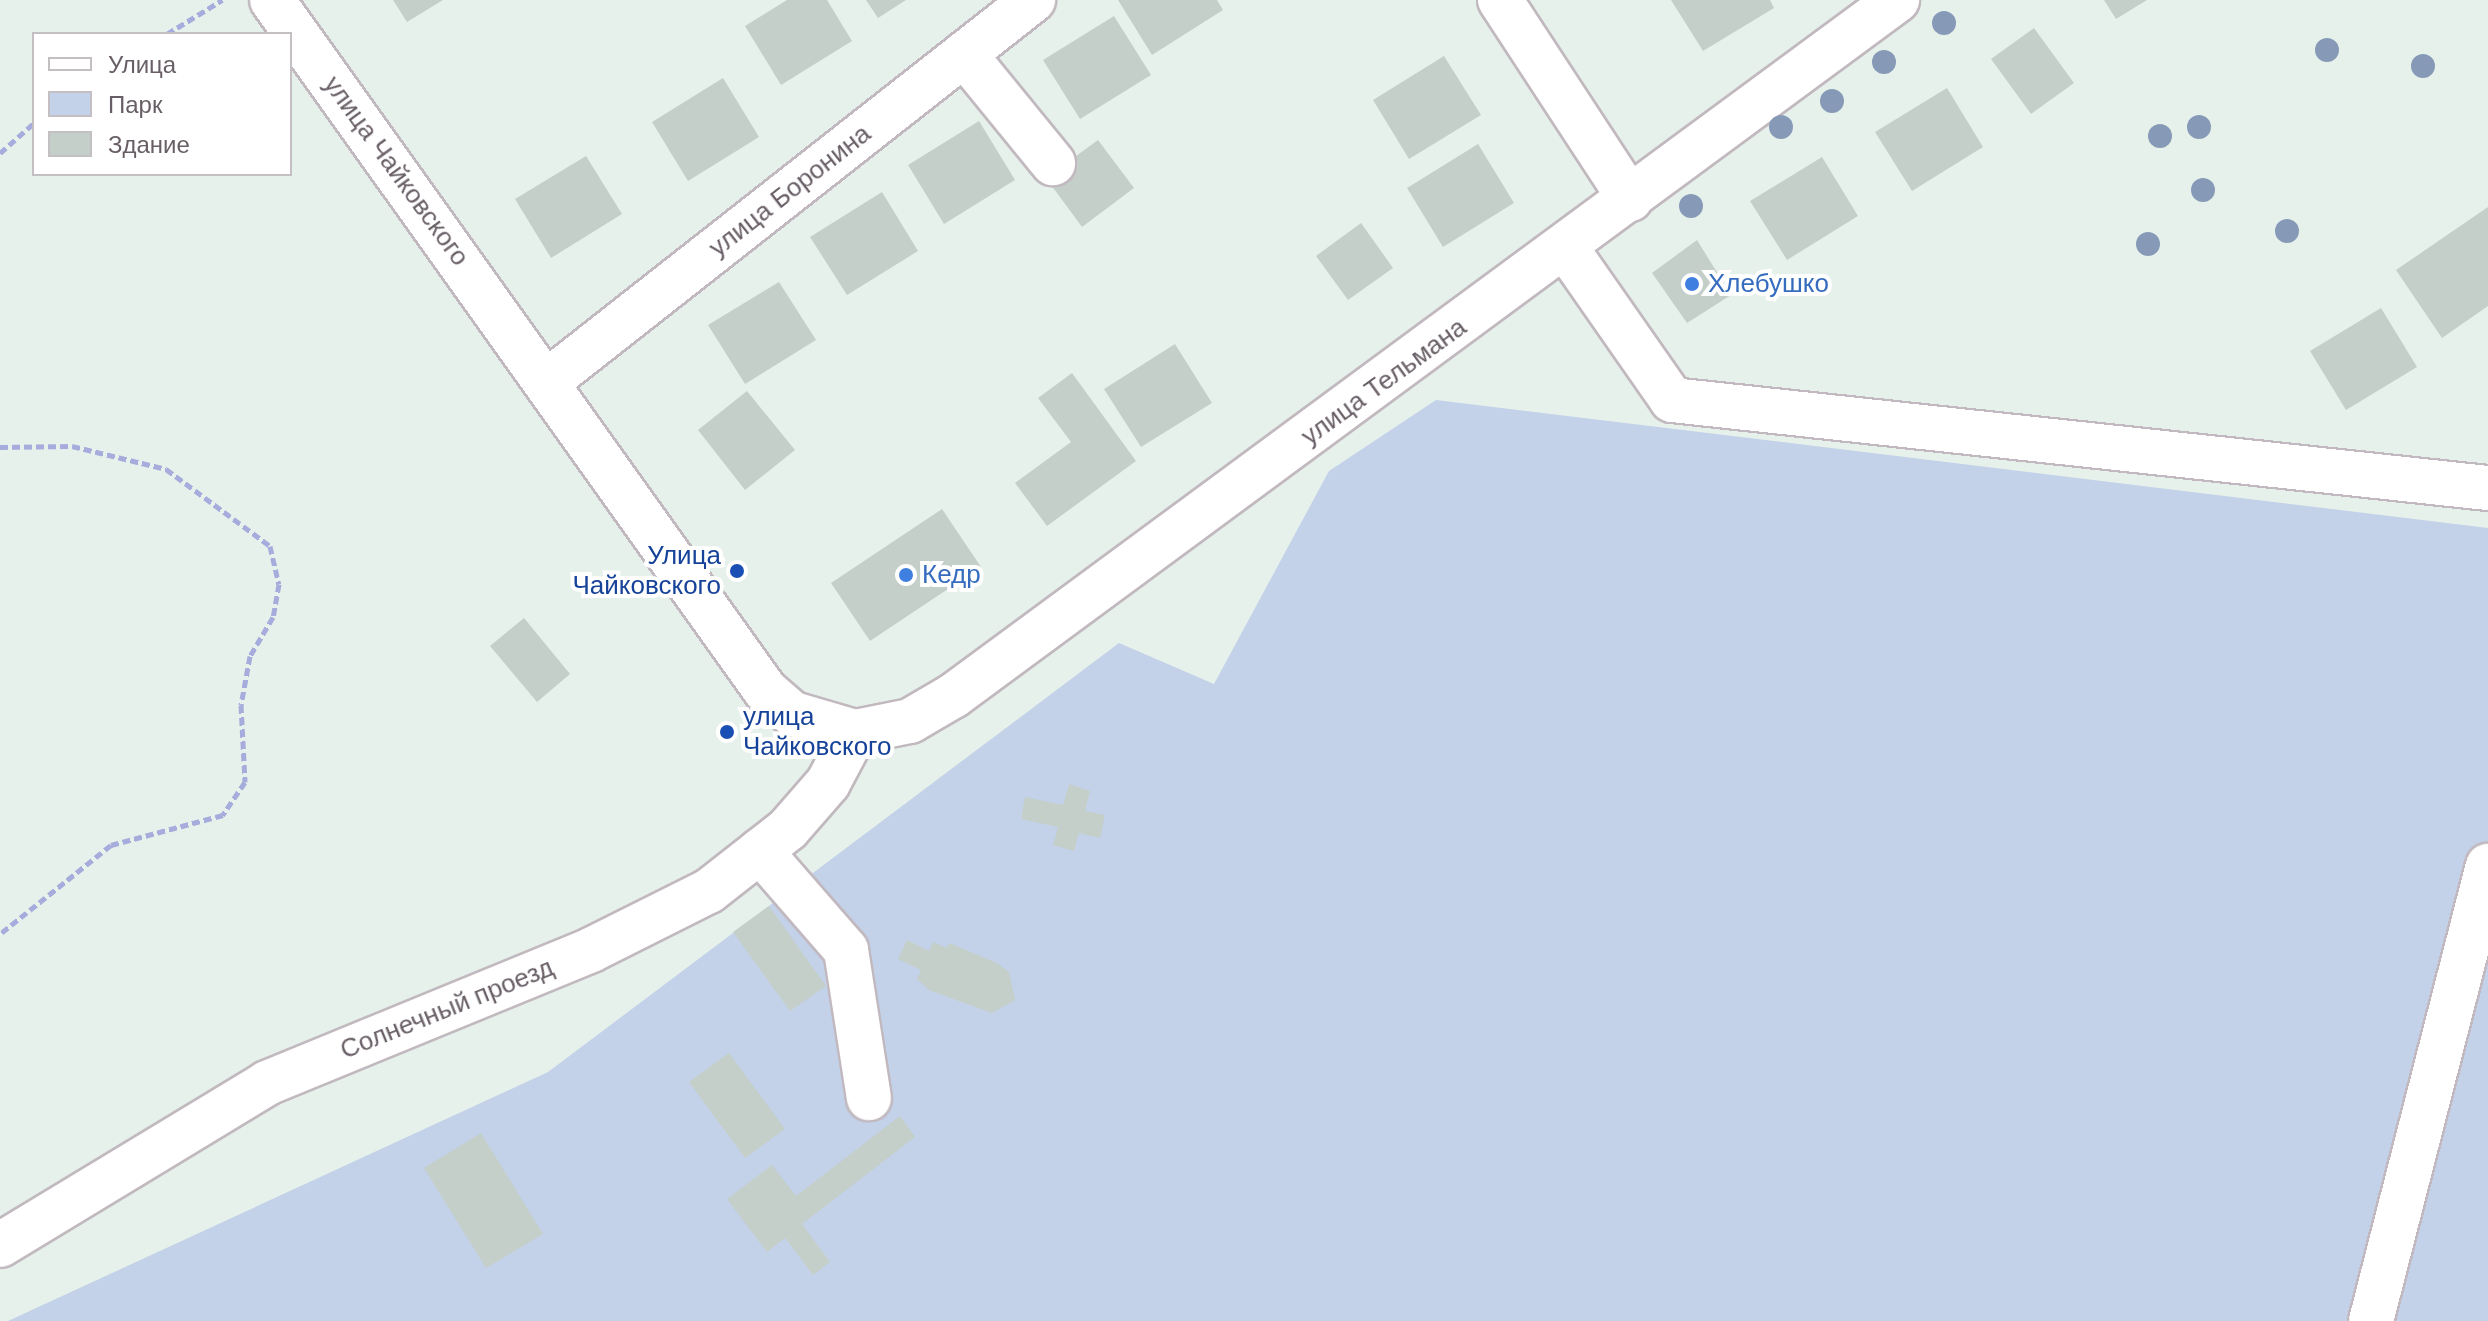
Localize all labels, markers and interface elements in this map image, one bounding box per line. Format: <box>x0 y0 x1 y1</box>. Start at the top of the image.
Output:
legend <box>32 32 292 176</box>
text: Улица <box>108 49 176 80</box>
street label: улица Чайковского <box>317 70 475 272</box>
text: Парк <box>108 89 162 120</box>
street label: улица Боронина <box>703 118 877 264</box>
text: Здание <box>108 129 190 160</box>
place label: Хлебушко <box>1708 268 1829 300</box>
marker: Хлебушко <box>1683 275 1701 293</box>
street label: улица Тельмана <box>1295 312 1473 452</box>
place label: Улица Чайковского <box>573 540 721 602</box>
place label: Кедр <box>922 559 981 591</box>
marker: Улица Чайковского <box>728 562 746 580</box>
marker: Кедр <box>897 566 915 584</box>
place label: улица Чайковского <box>743 701 891 762</box>
marker: улица Чайковского <box>718 723 736 741</box>
street label: Солнечный проезд <box>336 952 558 1066</box>

